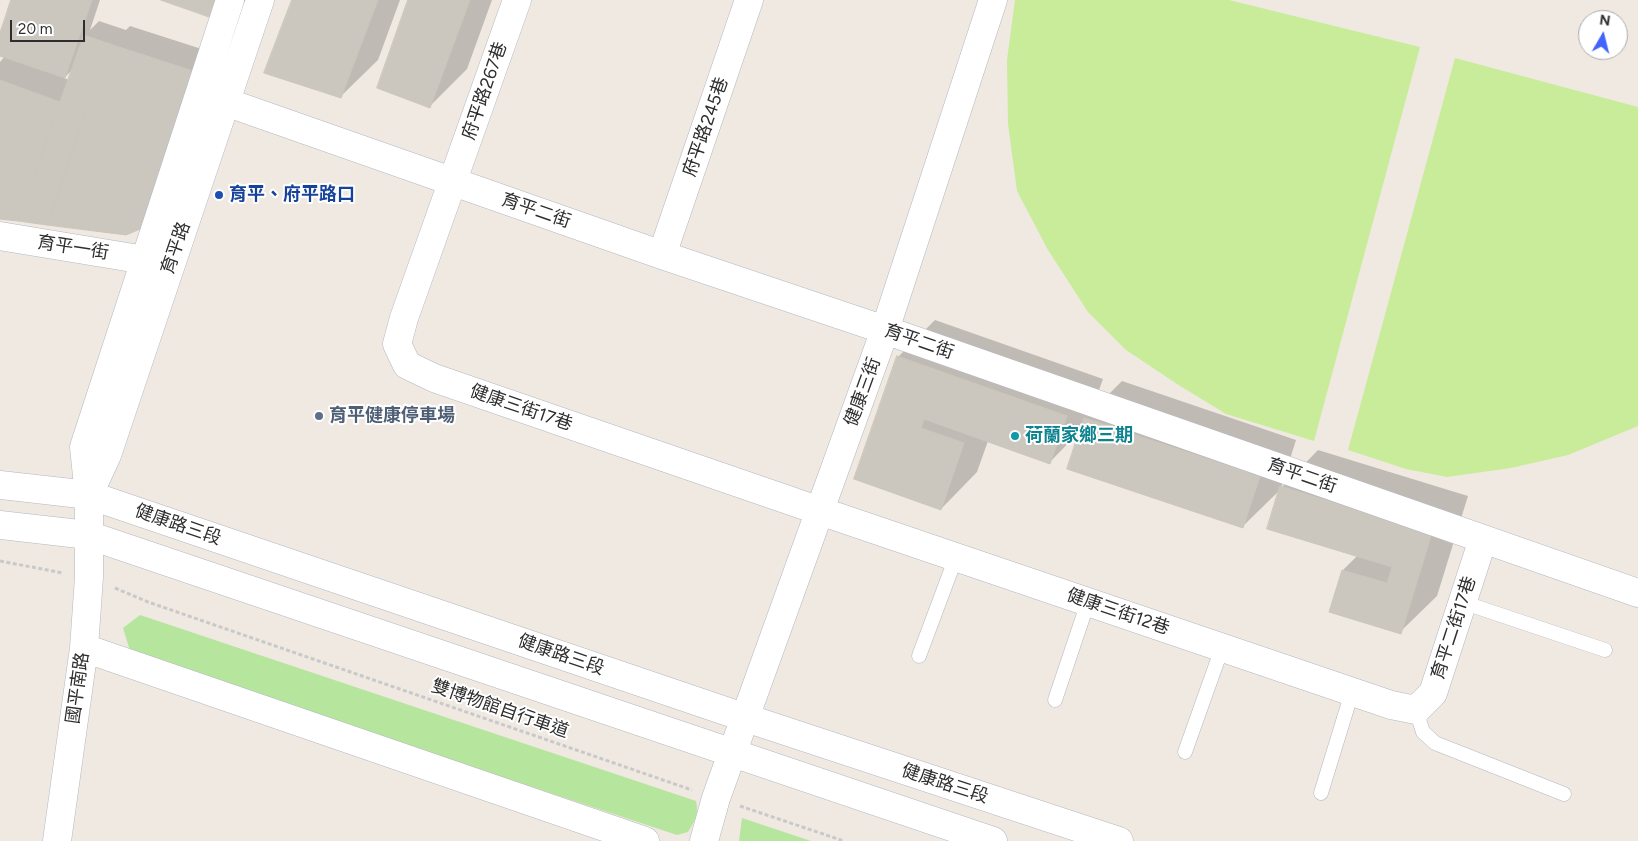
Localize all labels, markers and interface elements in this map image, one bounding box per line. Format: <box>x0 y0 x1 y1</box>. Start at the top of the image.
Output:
scale bar <box>12 10 88 42</box>
north arrow <box>1578 10 1628 60</box>
text: N <box>1598 11 1612 30</box>
text: 20 m <box>18 20 52 38</box>
street label: 府平路267巷 <box>458 39 512 143</box>
street label: 府平路245巷 <box>679 75 733 179</box>
place label: 育平、府平路口 <box>229 184 355 206</box>
marker: 育平、府平路口 <box>213 189 225 201</box>
street label: 育平二街 <box>498 189 574 233</box>
street label: 育平路 <box>157 219 195 277</box>
street label: 育平一街 <box>36 232 110 264</box>
street label: 育平二街 <box>881 320 957 364</box>
street label: 健康三街 <box>841 354 885 430</box>
street label: 健康三街17巷 <box>467 380 575 436</box>
place label: 育平健康停車場 <box>329 405 455 427</box>
marker: 育平健康停車場 <box>313 410 325 422</box>
place label: 荷蘭家鄉三期 <box>1025 425 1133 447</box>
marker: 荷蘭家鄉三期 <box>1009 430 1021 442</box>
street label: 育平二街 <box>1264 454 1340 498</box>
street label: 健康路三段 <box>132 500 224 550</box>
street label: 育平二街17巷 <box>1427 574 1481 682</box>
street label: 健康三街12巷 <box>1064 584 1172 640</box>
street label: 健康路三段 <box>515 630 607 680</box>
street label: 國平南路 <box>62 651 94 725</box>
street label: 雙博物館自行車道 <box>428 675 572 743</box>
street label: 健康路三段 <box>899 760 991 808</box>

